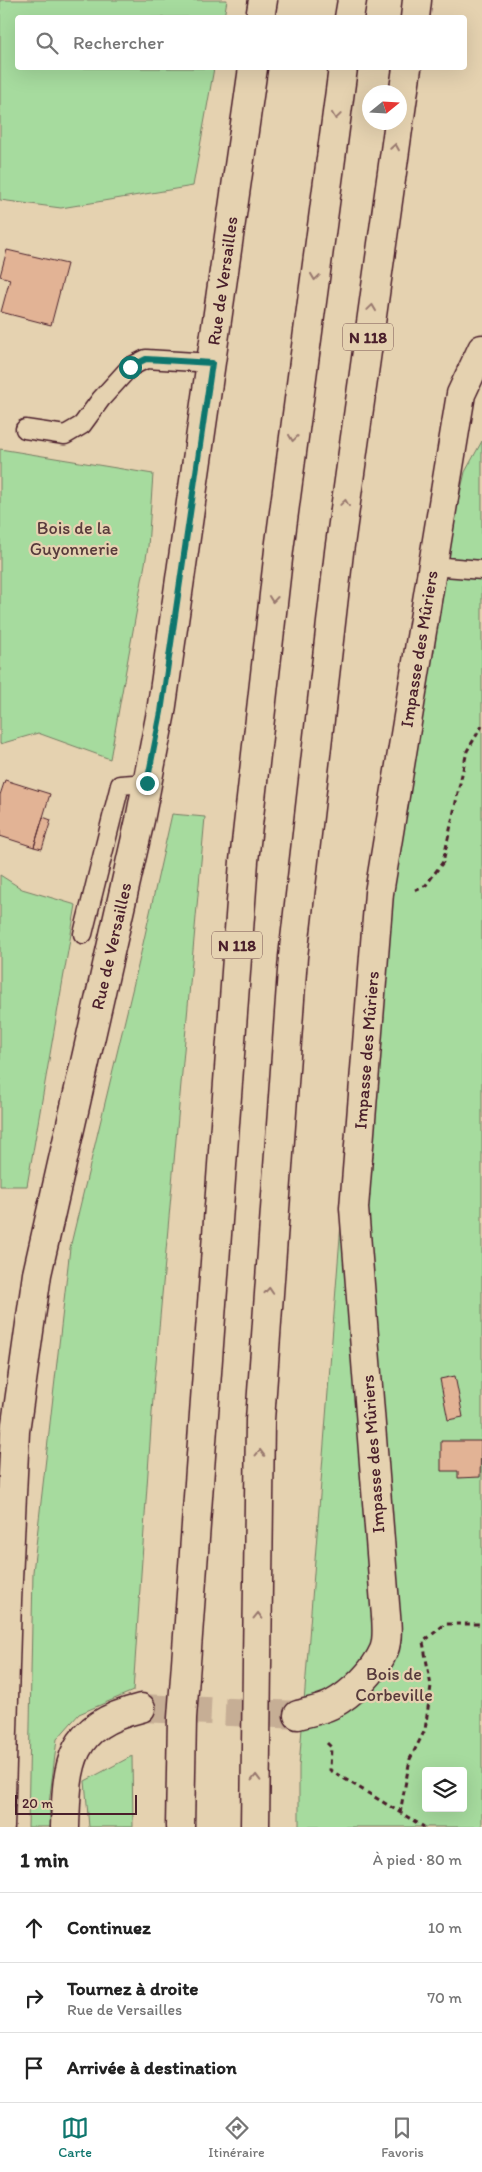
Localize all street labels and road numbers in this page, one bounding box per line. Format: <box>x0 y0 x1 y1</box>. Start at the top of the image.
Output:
street label: Rue de Versailles <box>203 215 243 347</box>
road number: N 118 <box>343 324 393 351</box>
street label: Impasse des Mûriers <box>395 569 443 729</box>
street label: Rue de Versailles <box>86 880 136 1012</box>
road number: N 118 <box>212 932 262 958</box>
street label: Impasse des Mûriers <box>349 970 384 1130</box>
street label: Impasse des Mûriers <box>356 1374 390 1534</box>

